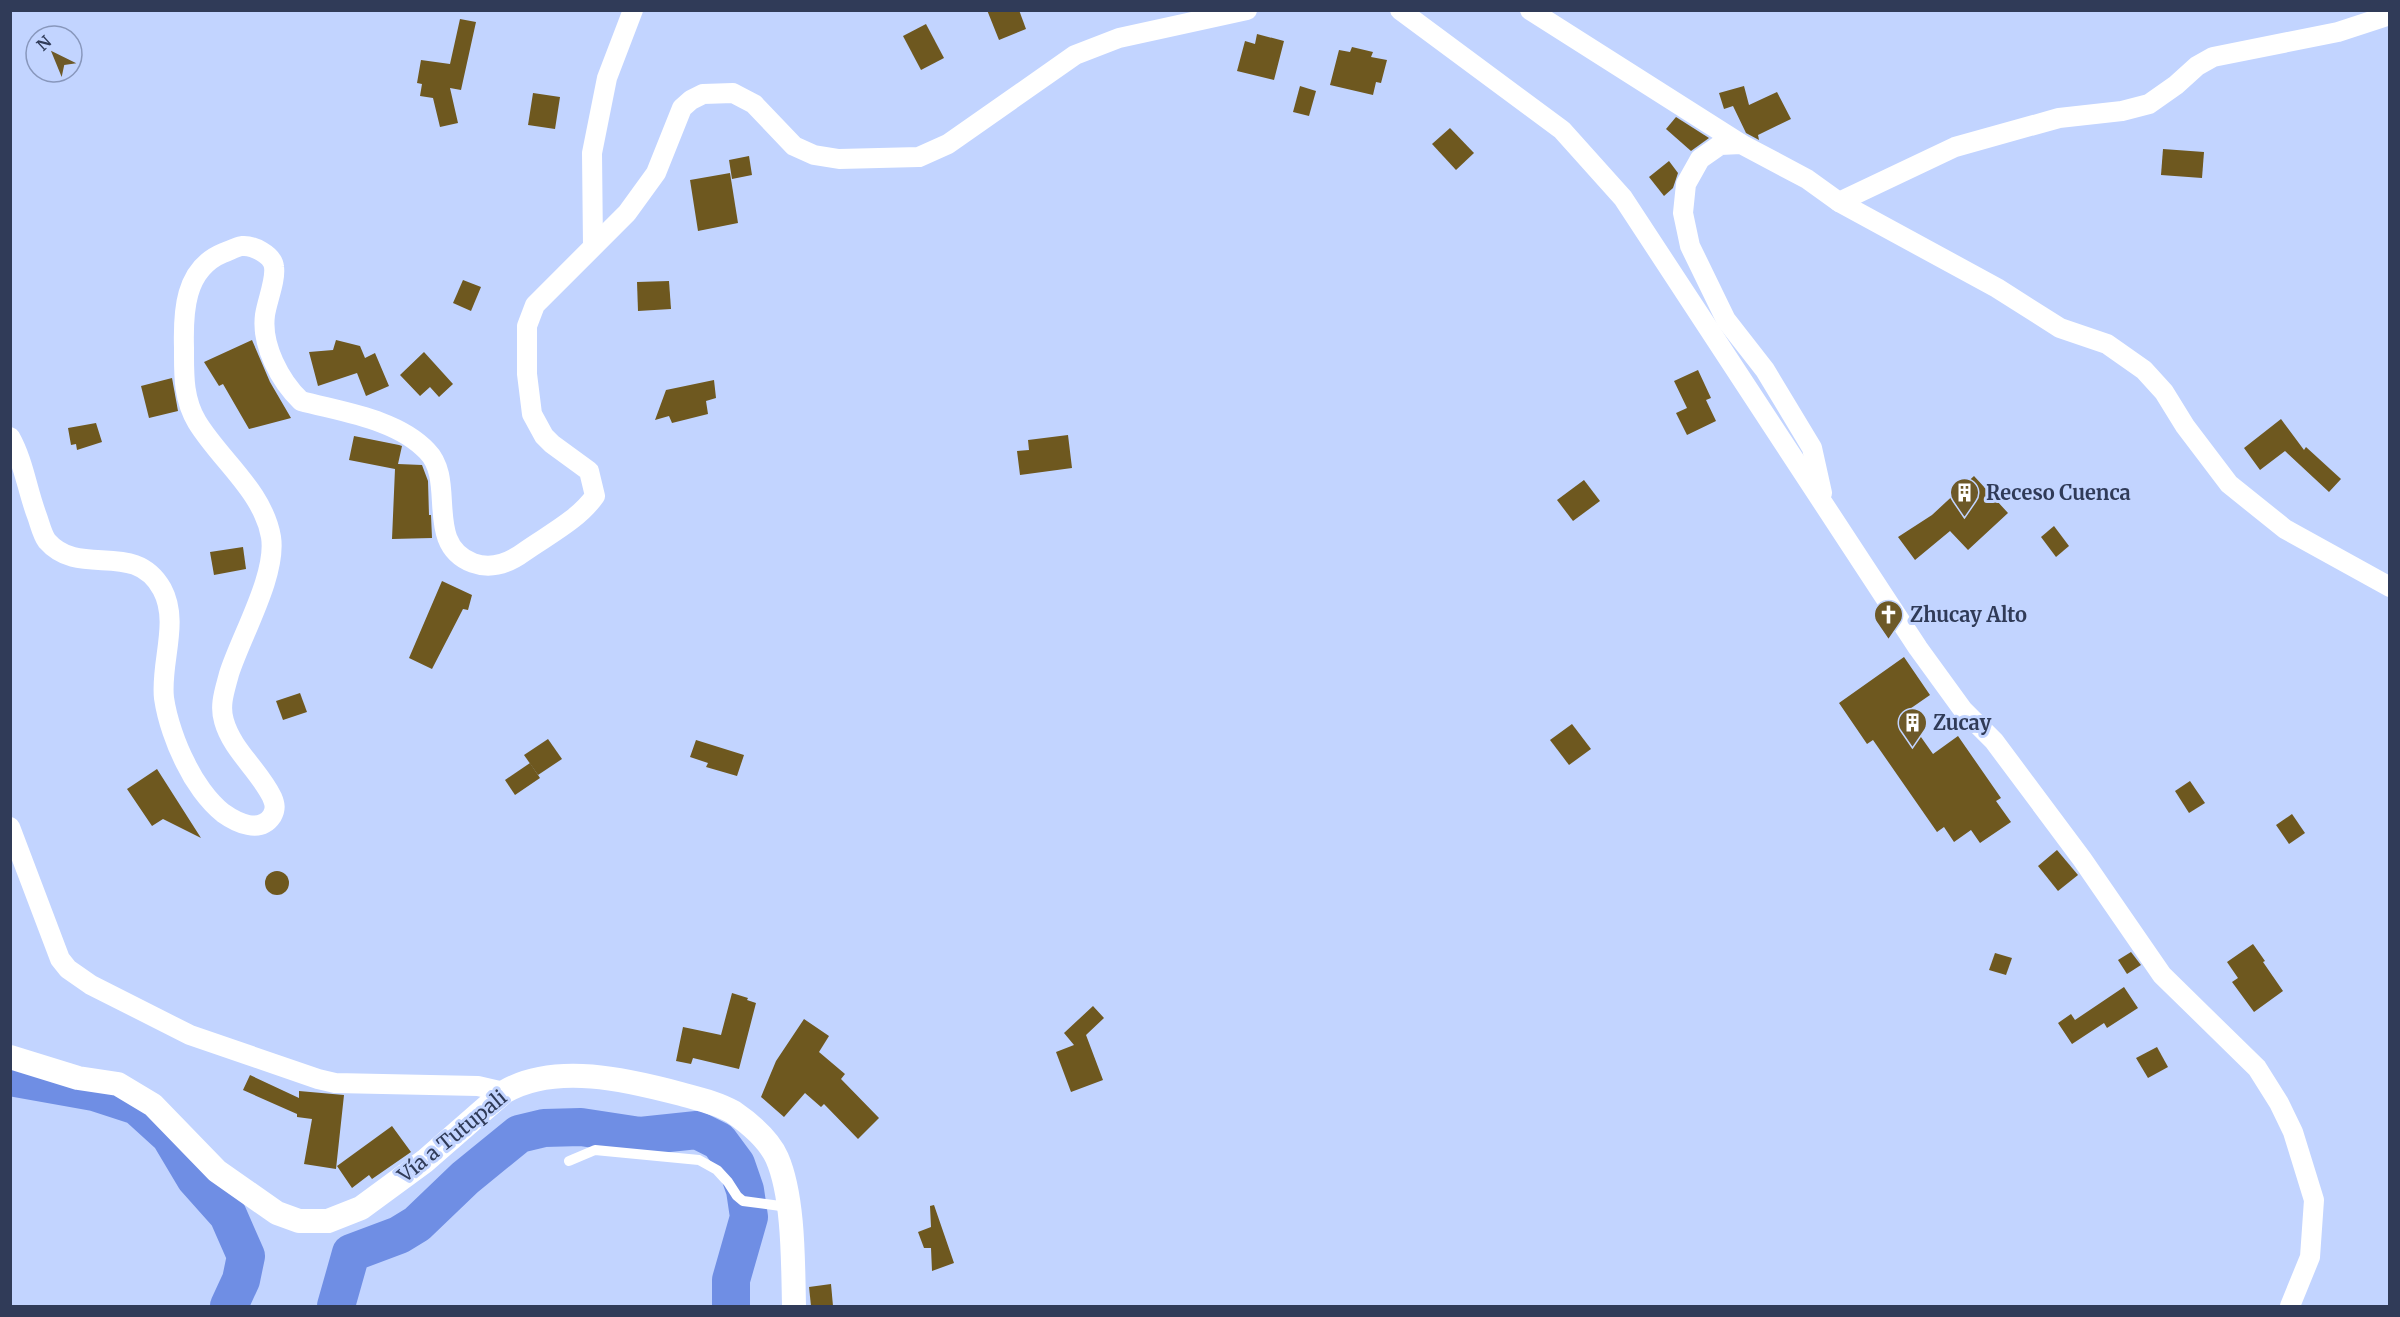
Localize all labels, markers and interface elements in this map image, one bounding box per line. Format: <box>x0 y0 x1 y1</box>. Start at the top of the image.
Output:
north arrow <box>24 24 84 84</box>
text: N <box>32 31 55 55</box>
building icon: Receso Cuenca <box>1949 476 1981 518</box>
place label: Receso Cuenca <box>1986 480 2131 505</box>
church icon: Zhucay Alto <box>1873 598 1905 640</box>
place label: Zhucay Alto <box>1910 602 2027 627</box>
building icon: Zucay <box>1896 706 1928 748</box>
place label: Zucay <box>1933 710 1991 735</box>
street label: Vía a Tutupali <box>392 1084 511 1188</box>

